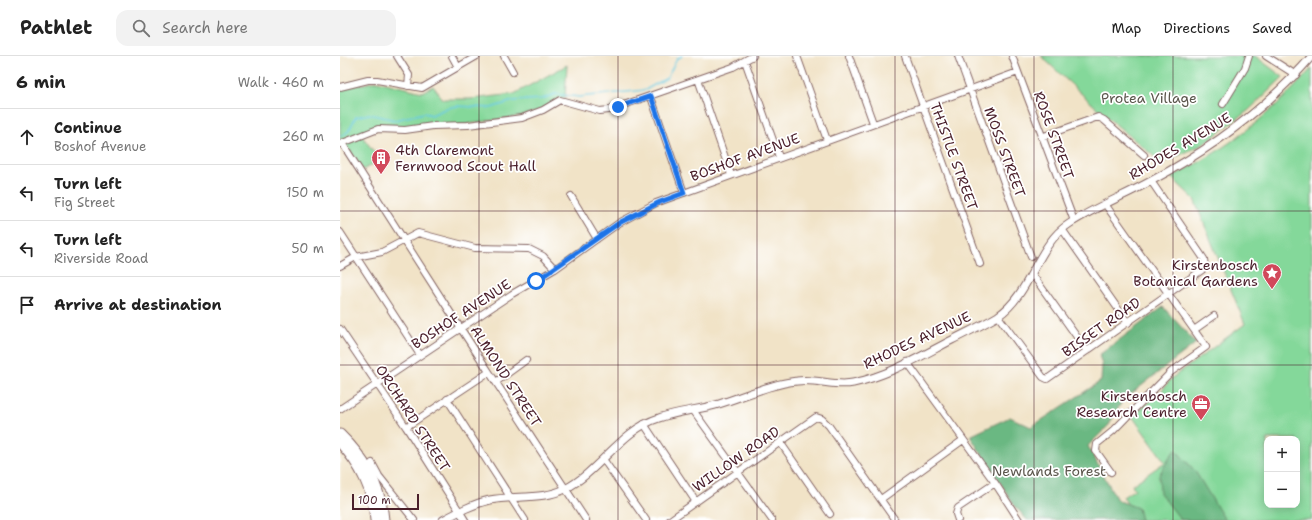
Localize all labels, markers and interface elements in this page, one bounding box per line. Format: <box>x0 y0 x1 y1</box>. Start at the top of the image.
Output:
search box <box>116 10 396 46</box>
text: Pathlet <box>20 15 92 40</box>
icon: search <box>130 17 152 39</box>
text: Search here <box>162 18 248 38</box>
text: Map <box>1112 19 1142 37</box>
text: Directions <box>1164 19 1230 37</box>
text: Saved <box>1252 19 1292 37</box>
text: 6 min <box>16 71 66 93</box>
text: Walk · 460 m <box>238 74 324 91</box>
street label: ROSE STREET <box>1030 89 1078 182</box>
park label: Protea Village <box>1101 89 1197 107</box>
route end <box>609 98 627 116</box>
street label: THISTLE STREET <box>926 100 982 213</box>
street label: MOSS STREET <box>980 104 1030 200</box>
street label: RHODES AVENUE <box>1125 108 1235 184</box>
text: Continue <box>54 118 122 138</box>
icon: ahead <box>16 126 38 148</box>
text: 260 m <box>282 128 324 145</box>
street label: BOSHOF AVENUE <box>688 129 802 185</box>
text: Boshof Avenue <box>54 138 146 155</box>
place label: 4th Claremont Fernwood Scout Hall <box>395 141 537 175</box>
building icon: 4th Claremont Fernwood Scout Hall <box>370 147 392 175</box>
text: Turn left <box>54 174 122 194</box>
icon: left <box>16 182 38 204</box>
text: 150 m <box>286 184 324 201</box>
text: Fig Street <box>54 194 115 211</box>
text: Turn left <box>54 230 122 250</box>
icon: left <box>16 238 38 260</box>
text: 50 m <box>291 240 324 257</box>
text: Riverside Road <box>54 250 148 267</box>
place label: Kirstenbosch Botanical Gardens <box>1133 256 1258 290</box>
place icon: Kirstenbosch Botanical Gardens <box>1261 262 1283 290</box>
route start <box>527 272 545 290</box>
street label: BOSHOF AVENUE <box>408 275 514 353</box>
street label: BISSET ROAD <box>1058 293 1144 361</box>
icon: arrive <box>16 294 38 316</box>
text: Arrive at destination <box>54 295 222 315</box>
street label: RHODES AVENUE <box>860 307 974 373</box>
street label: ALMOND STREET <box>467 322 546 430</box>
street label: ORCHARD STREET <box>372 361 454 475</box>
place label: Kirstenbosch Research Centre <box>1077 387 1187 421</box>
office icon: Kirstenbosch Research Centre <box>1190 393 1212 421</box>
street label: WILLOW ROAD <box>689 422 783 496</box>
map controls <box>1264 436 1300 508</box>
button: + <box>1264 436 1300 472</box>
park label: Newlands Forest <box>992 462 1106 480</box>
button: − <box>1264 472 1300 508</box>
scale bar <box>352 492 419 511</box>
text: 100 m <box>358 493 391 508</box>

